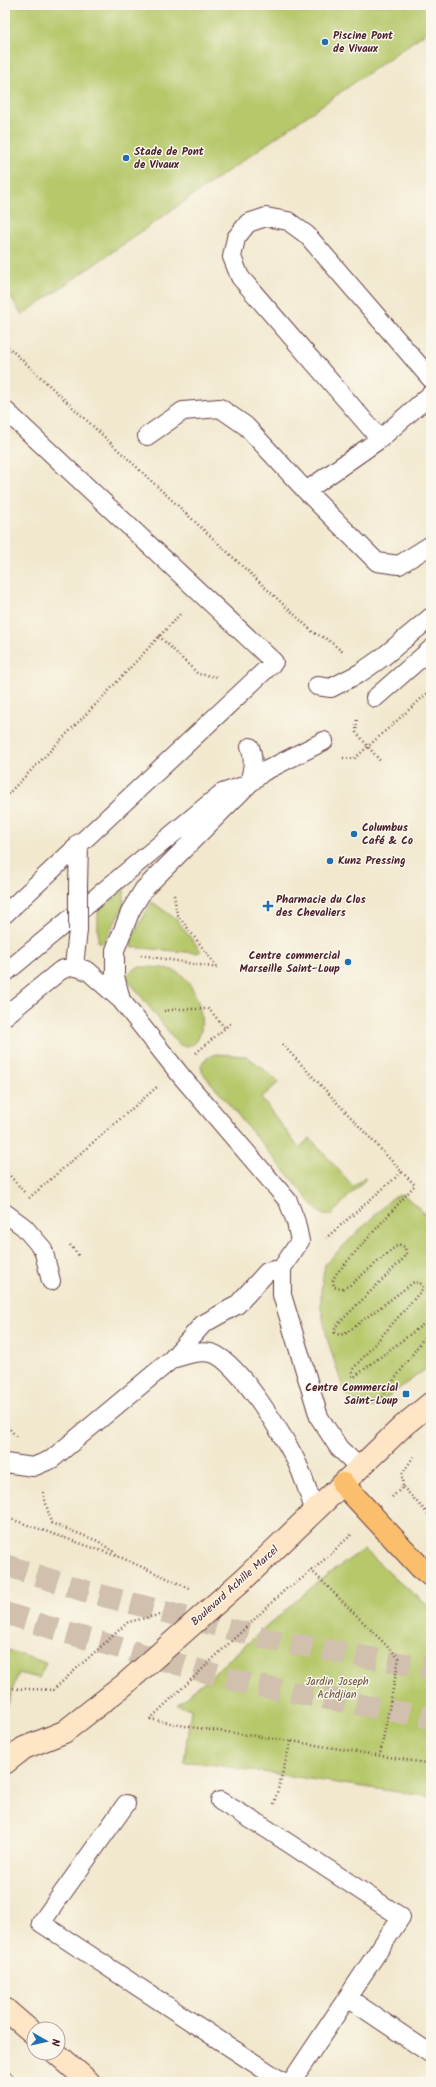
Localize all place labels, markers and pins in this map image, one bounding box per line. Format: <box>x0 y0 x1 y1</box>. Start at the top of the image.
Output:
place label: Piscine Pont de Vivaux <box>333 27 394 58</box>
marker: Piscine Pont de Vivaux <box>320 37 330 47</box>
place label: Stade de Pont de Vivaux <box>134 143 205 174</box>
marker: Stade de Pont de Vivaux <box>121 153 131 163</box>
place label: Columbus Café & Co <box>362 819 413 850</box>
marker: Columbus Café & Co <box>349 829 359 839</box>
place label: Kunz Pressing <box>338 852 406 870</box>
marker: Kunz Pressing <box>325 856 335 866</box>
place label: Pharmacie du Clos des Chevaliers <box>276 891 367 922</box>
marker: Pharmacie du Clos des Chevaliers <box>263 901 273 911</box>
place label: Centre commercial Marseille Saint-Loup <box>240 947 340 978</box>
marker: Centre commercial Marseille Saint-Loup <box>343 957 353 967</box>
place label: Centre Commercial Saint-Loup <box>305 1379 398 1410</box>
marker: Centre Commercial Saint-Loup <box>401 1389 411 1399</box>

